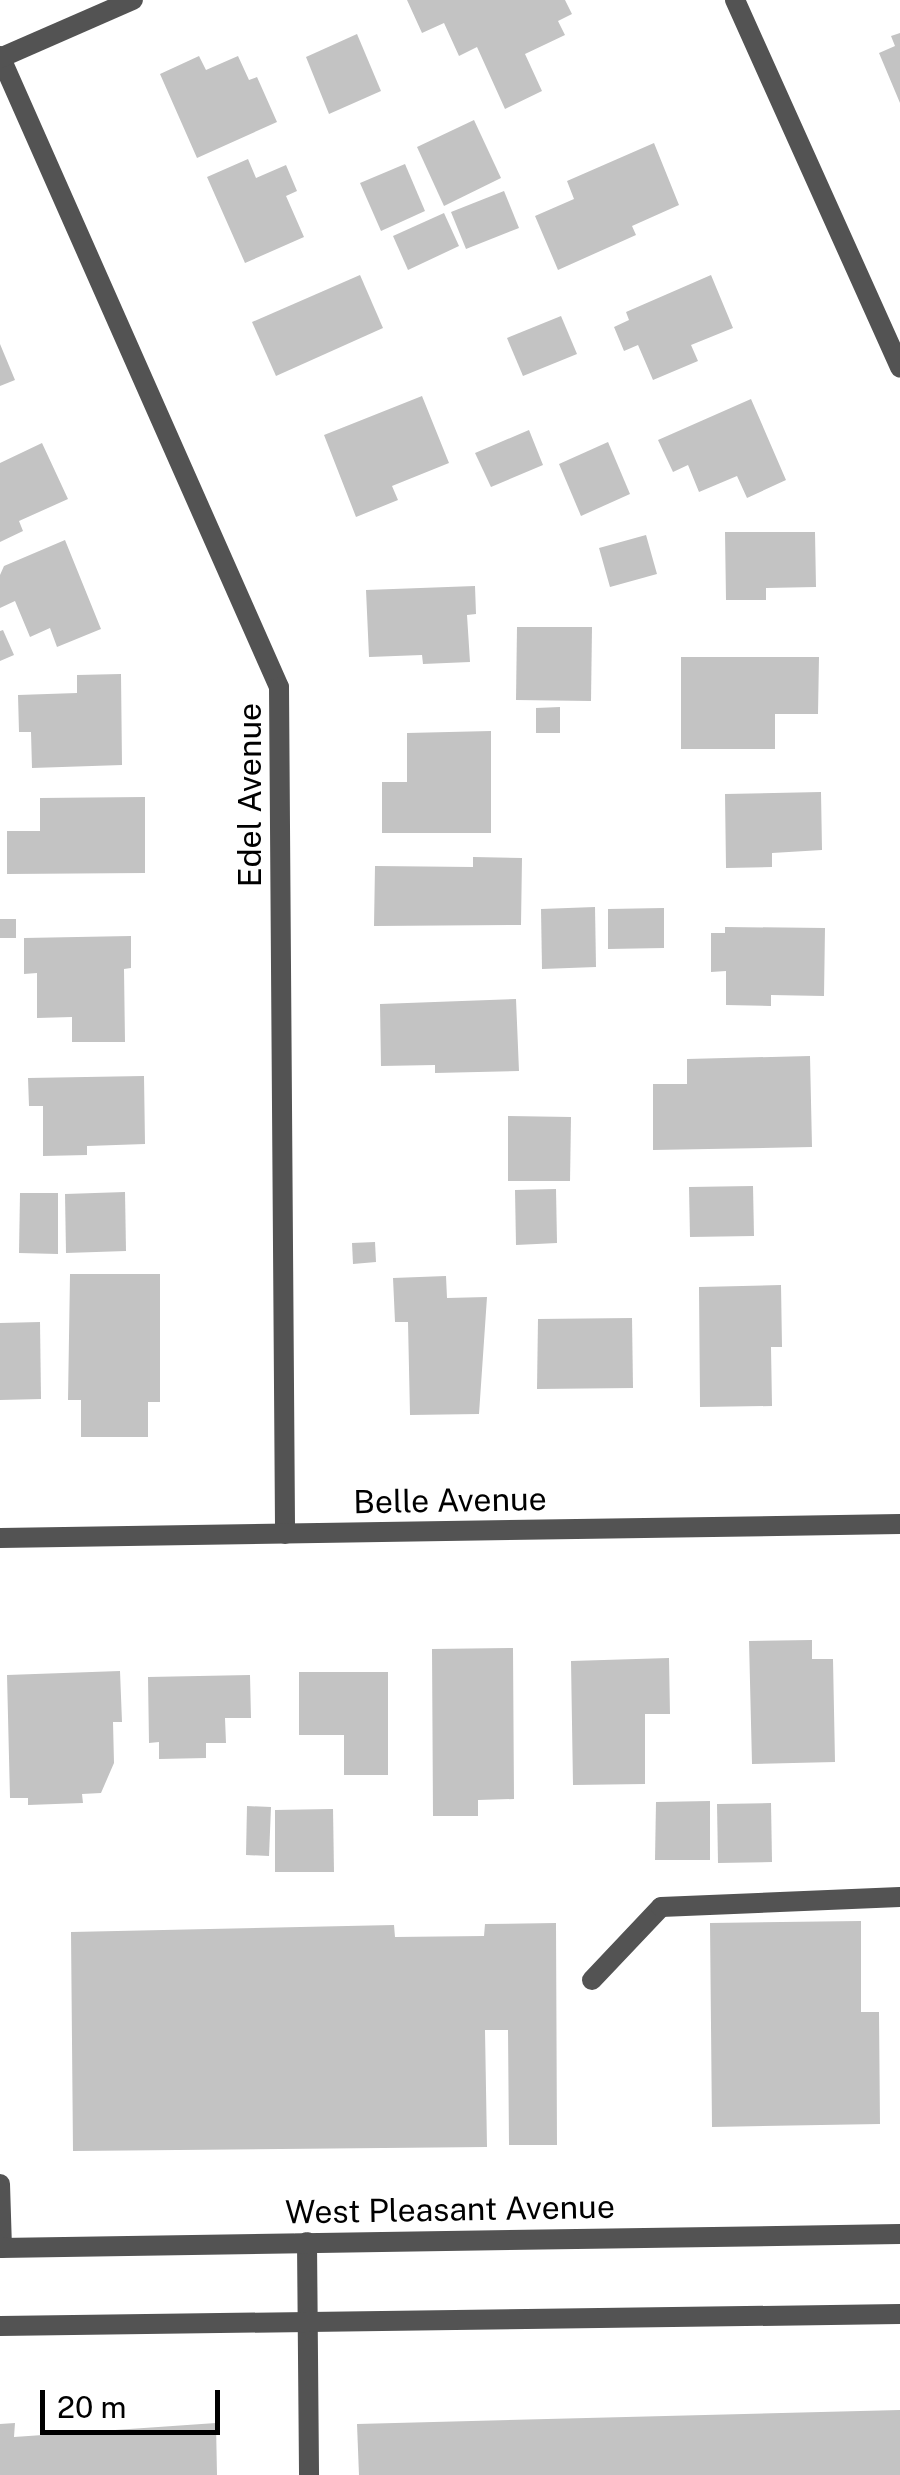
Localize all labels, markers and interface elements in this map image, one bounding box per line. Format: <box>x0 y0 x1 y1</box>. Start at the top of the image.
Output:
street label: Edel Avenue <box>231 703 269 887</box>
street label: Belle Avenue <box>353 1480 547 1522</box>
street label: West Pleasant Avenue <box>285 2188 615 2232</box>
scale bar <box>45 2370 225 2432</box>
text: 20 m <box>57 2389 126 2425</box>

